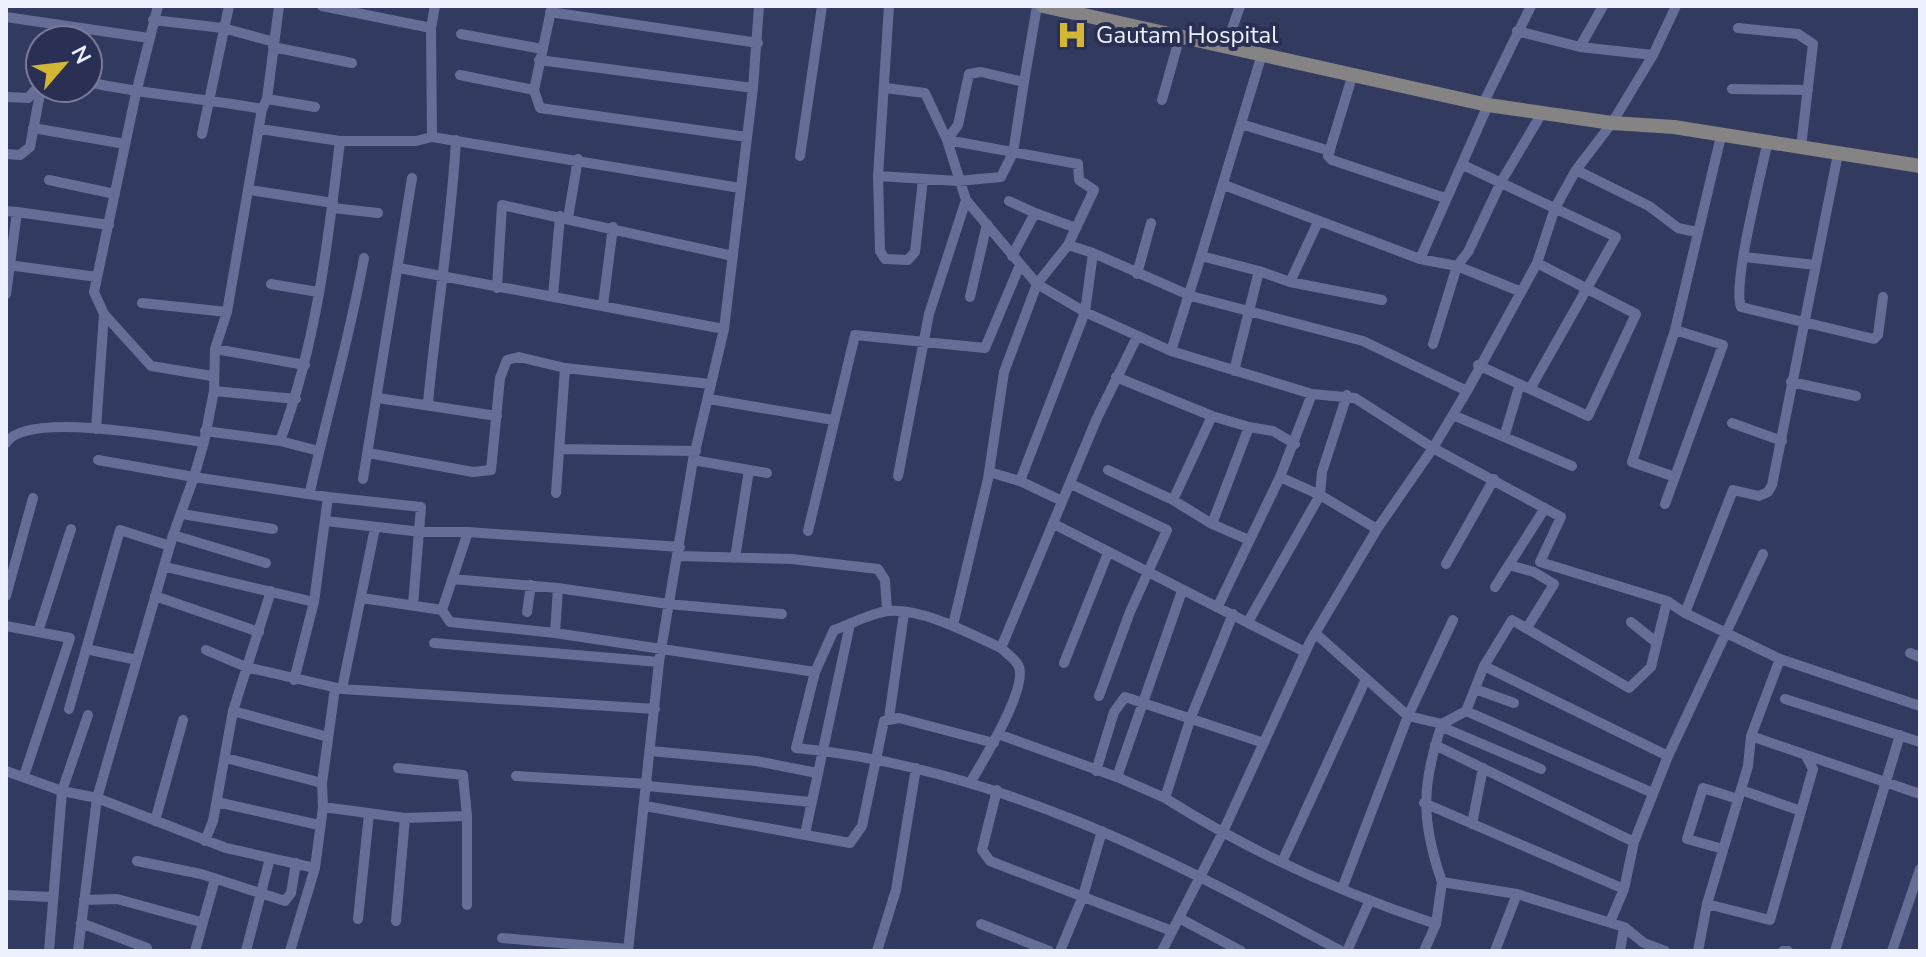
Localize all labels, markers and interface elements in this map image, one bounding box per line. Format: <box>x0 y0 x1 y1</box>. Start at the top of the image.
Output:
hospital icon: Gautam Hospital <box>1055 18 1089 52</box>
place label: Gautam Hospital <box>1096 19 1278 51</box>
north arrow <box>24 24 104 104</box>
text: N <box>64 41 98 69</box>

